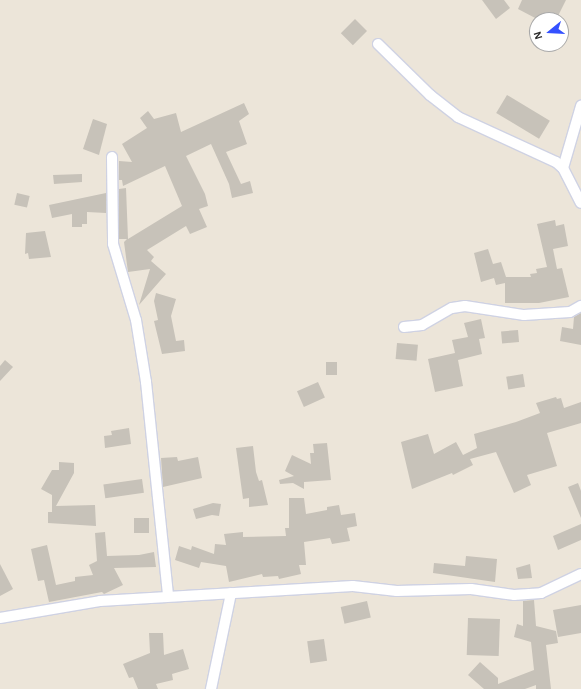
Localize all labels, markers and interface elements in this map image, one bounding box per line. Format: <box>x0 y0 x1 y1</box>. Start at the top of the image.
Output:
north arrow <box>529 12 569 52</box>
text: N <box>532 30 544 41</box>

